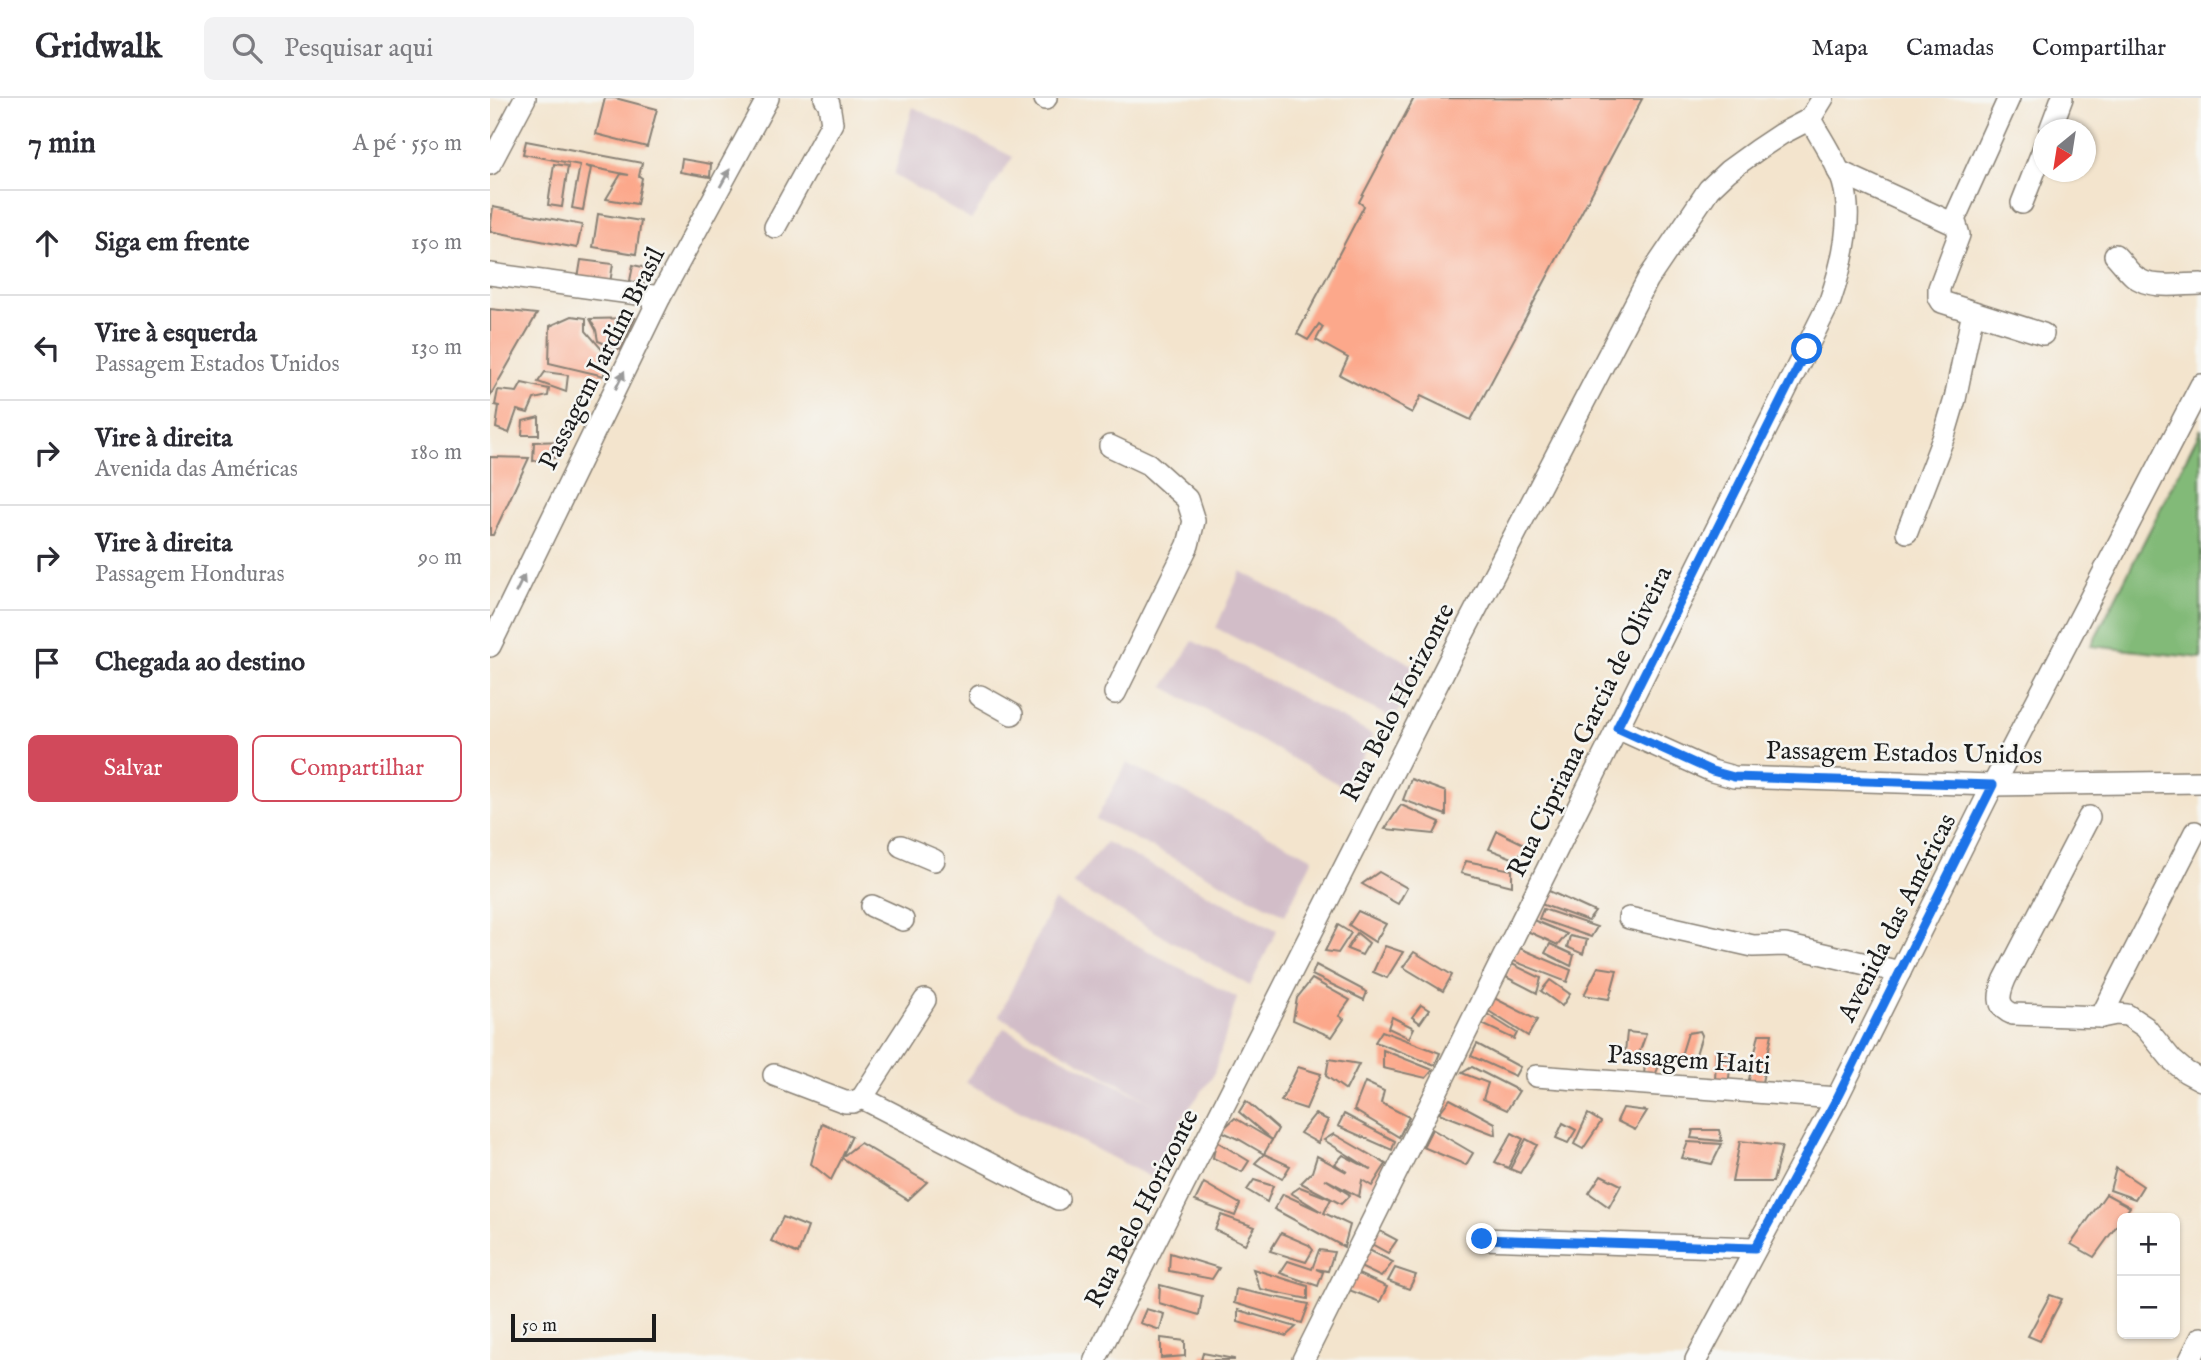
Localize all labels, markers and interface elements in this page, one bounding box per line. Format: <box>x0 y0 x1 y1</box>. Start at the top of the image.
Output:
search box <box>204 17 694 80</box>
text: Gridwalk <box>35 27 162 69</box>
icon: search <box>228 29 266 67</box>
text: Pesquisar aqui <box>284 32 433 65</box>
text: Mapa <box>1812 33 1868 64</box>
text: Camadas <box>1906 33 1994 64</box>
text: Compartilhar <box>2032 33 2166 64</box>
north arrow <box>2033 119 2096 182</box>
text: 7 min <box>28 125 96 163</box>
text: A pé · 550 m <box>353 129 462 158</box>
one-way arrow <box>719 168 731 188</box>
icon: ahead <box>28 224 66 262</box>
text: Siga em frente <box>95 226 250 259</box>
text: 150 m <box>411 228 462 257</box>
street label: Passagem Jardim Brasil <box>532 241 673 476</box>
text: Vire à esquerda <box>95 317 257 350</box>
icon: left <box>28 329 66 367</box>
text: 130 m <box>411 333 462 362</box>
route start <box>1791 333 1822 364</box>
text: Passagem Estados Unidos <box>95 350 340 379</box>
one-way arrow <box>614 370 625 390</box>
text: Vire à direita <box>95 422 232 455</box>
icon: right <box>28 434 66 472</box>
text: 180 m <box>410 438 462 467</box>
text: Avenida das Américas <box>95 455 298 484</box>
text: Vire à direita <box>95 527 232 560</box>
icon: right <box>28 539 66 577</box>
text: 90 m <box>418 543 462 572</box>
text: Passagem Honduras <box>95 560 285 589</box>
street label: Rua Cipriana Garcia de Oliveira <box>1500 560 1681 883</box>
one-way arrow <box>514 574 526 594</box>
street label: Rua Belo Horizonte <box>1334 598 1463 808</box>
icon: arrive <box>28 644 66 682</box>
text: Chegada ao destino <box>95 646 305 679</box>
button: Salvar <box>28 735 238 802</box>
button: Compartilhar <box>252 735 462 802</box>
street label: Passagem Estados Unidos <box>1765 735 2042 772</box>
street label: Avenida das Américas <box>1830 808 1964 1028</box>
street label: Passagem Haiti <box>1606 1038 1772 1083</box>
street label: Rua Belo Horizonte <box>1078 1104 1207 1314</box>
map controls <box>2117 1213 2180 1339</box>
button: + <box>2117 1213 2180 1276</box>
route end <box>1466 1223 1497 1254</box>
button: − <box>2117 1276 2180 1339</box>
scale bar <box>511 1311 656 1343</box>
text: 50 m <box>522 1314 557 1338</box>

